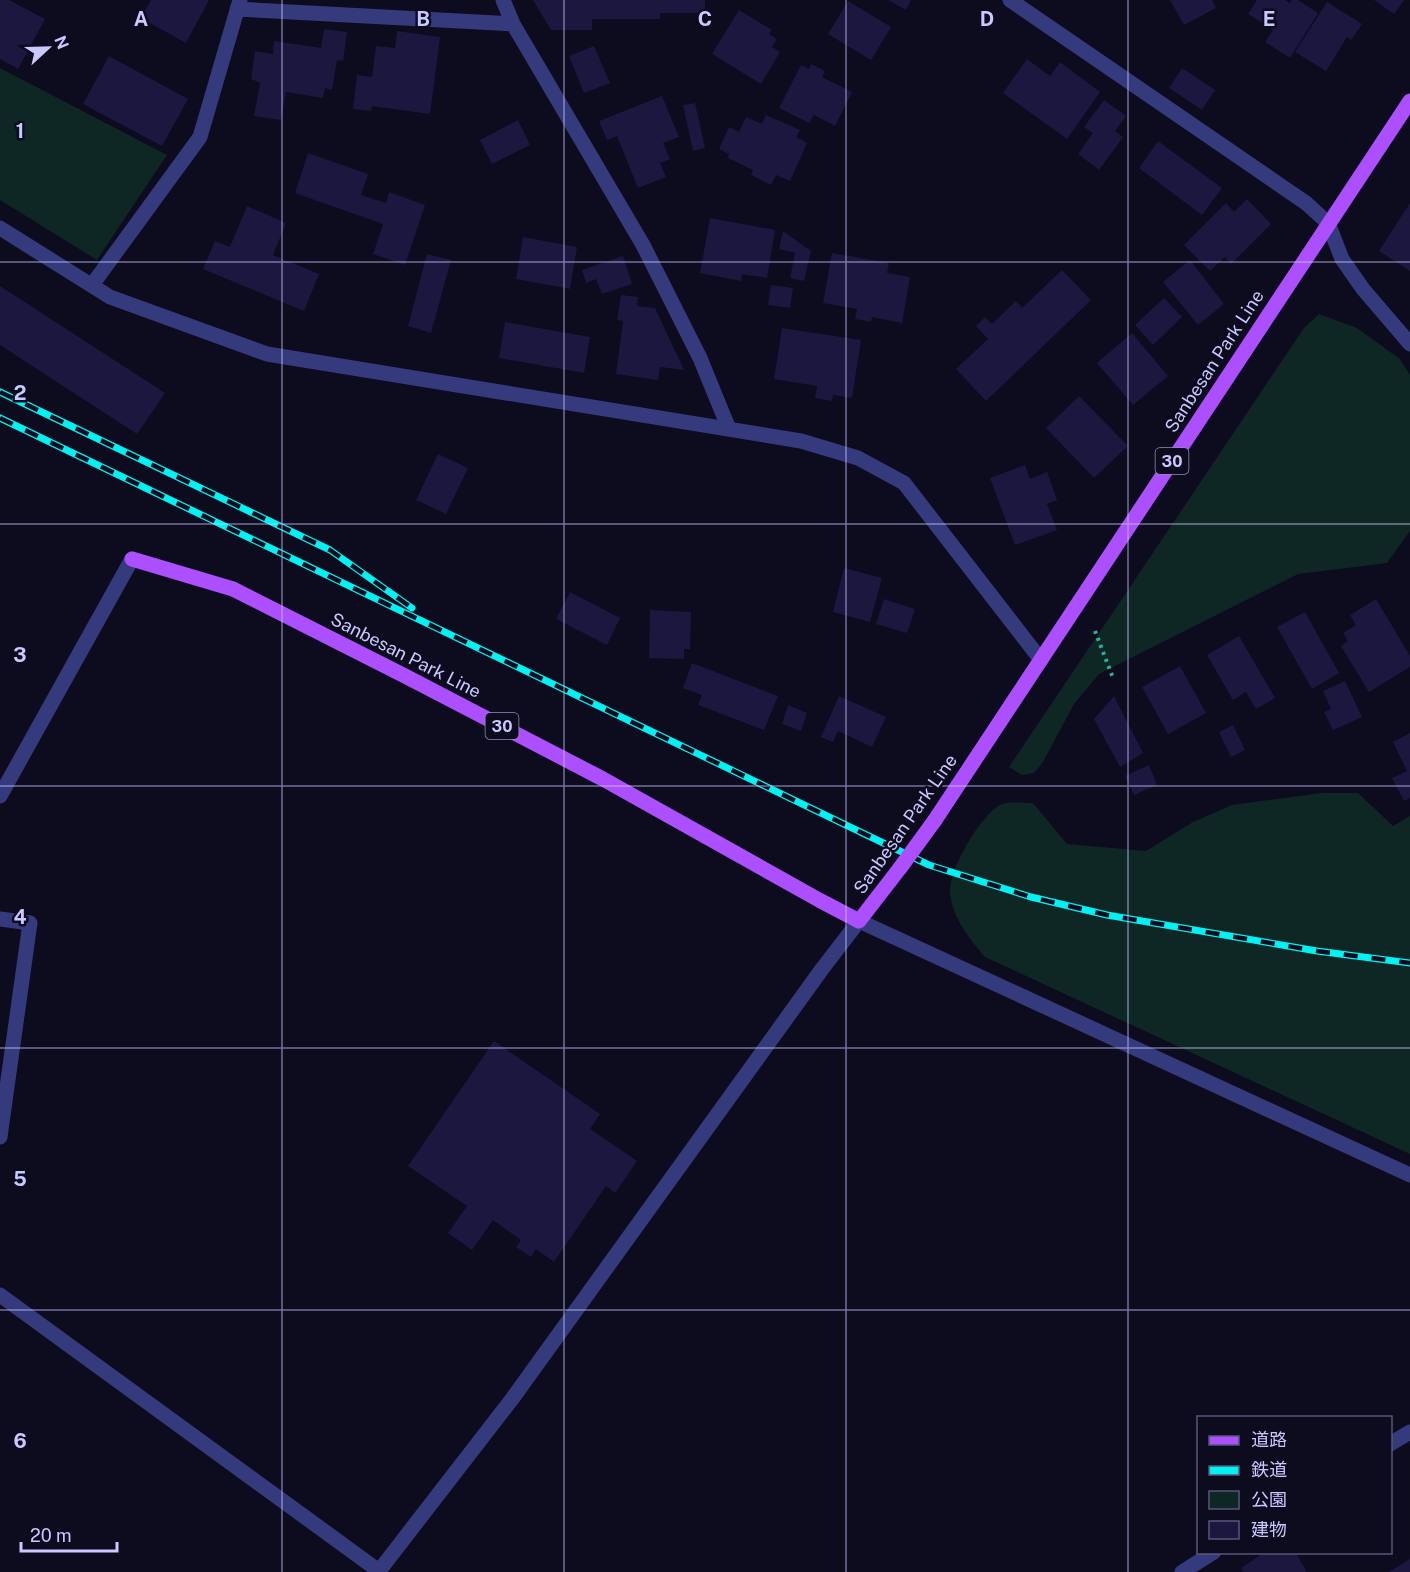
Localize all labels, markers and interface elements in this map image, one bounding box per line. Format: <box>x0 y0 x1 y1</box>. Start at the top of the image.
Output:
text: A <box>134 7 148 31</box>
text: B <box>416 7 430 31</box>
text: C <box>698 7 712 31</box>
text: D <box>980 7 994 31</box>
text: E <box>1263 7 1275 31</box>
north arrow <box>18 18 78 78</box>
text: N <box>50 33 73 52</box>
text: 1 <box>16 119 24 143</box>
street label: Sanbesan Park Line <box>1160 286 1268 436</box>
text: 2 <box>14 381 26 405</box>
road number: 30 <box>1156 448 1188 474</box>
street label: Sanbesan Park Line <box>328 608 484 702</box>
text: 3 <box>13 643 27 667</box>
road number: 30 <box>486 713 518 739</box>
street label: Sanbesan Park Line <box>849 750 961 898</box>
text: 4 <box>13 905 27 929</box>
text: 5 <box>13 1167 27 1191</box>
legend <box>1197 1416 1392 1554</box>
text: 6 <box>13 1429 27 1453</box>
text: 道路 <box>1251 1429 1287 1450</box>
text: 鉄道 <box>1251 1459 1287 1480</box>
text: 公園 <box>1251 1489 1287 1510</box>
scale bar <box>21 1515 117 1553</box>
text: 建物 <box>1251 1519 1287 1540</box>
text: 20 m <box>30 1525 72 1546</box>

